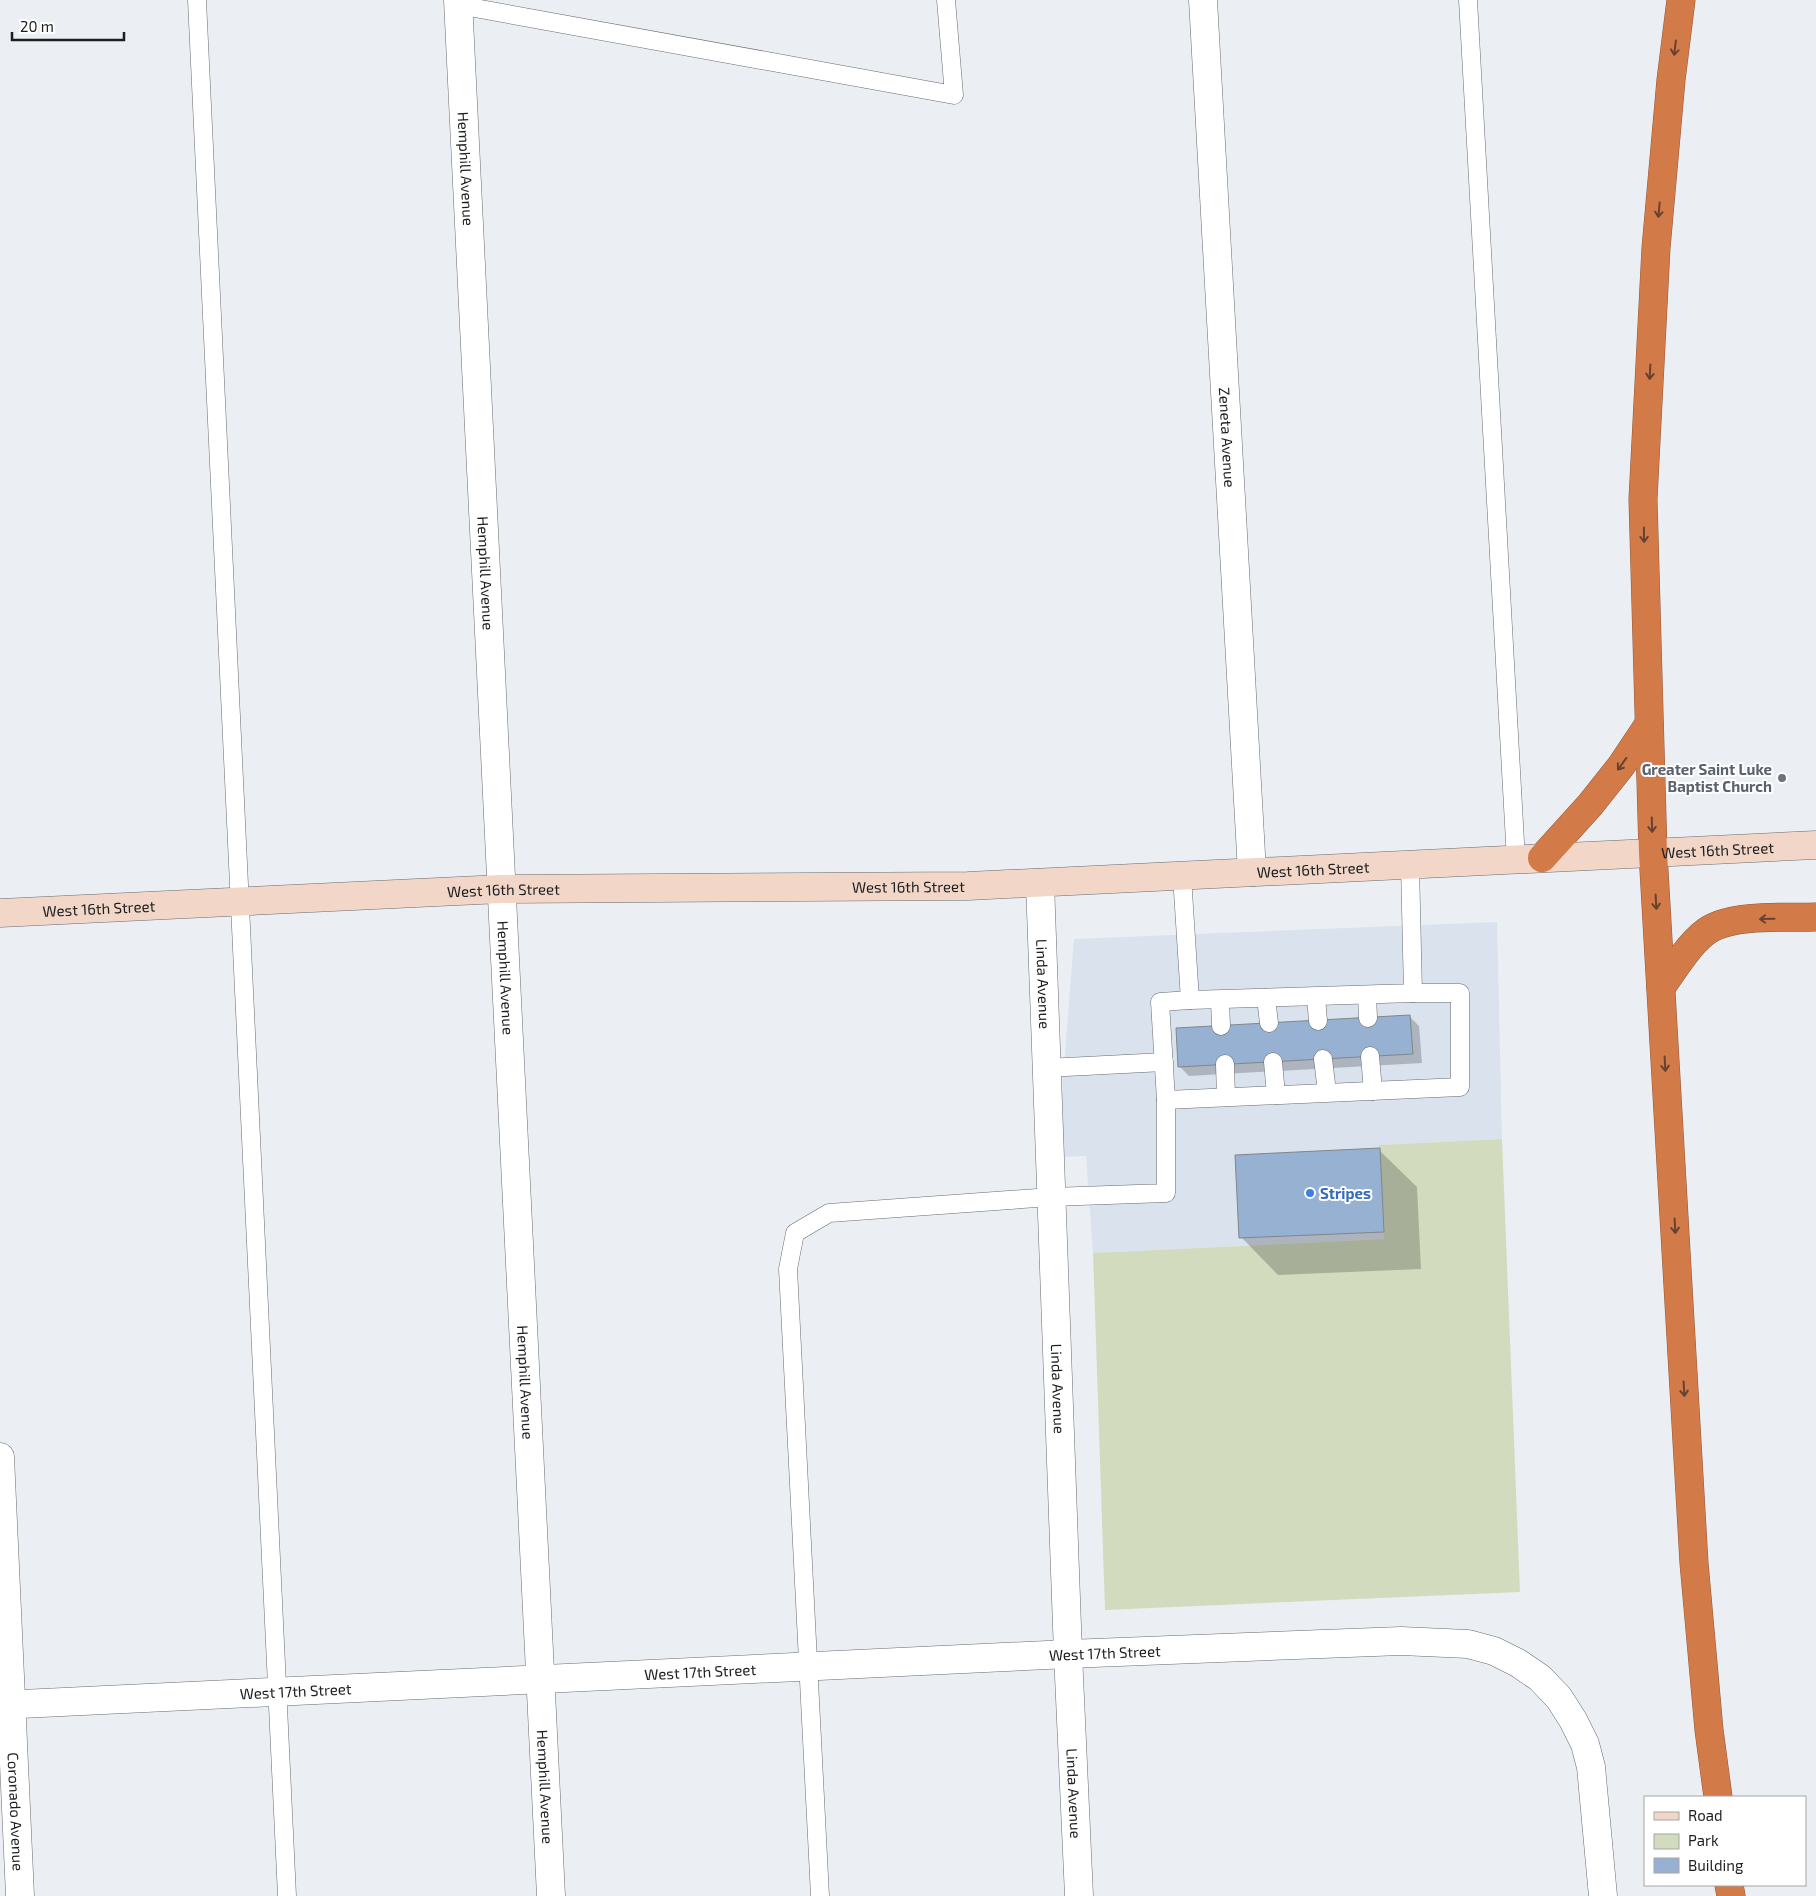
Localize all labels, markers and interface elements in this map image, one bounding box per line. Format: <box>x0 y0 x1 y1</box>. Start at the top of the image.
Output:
scale bar <box>12 10 125 42</box>
text: 20 m <box>20 17 54 35</box>
one-way arrow <box>1670 40 1680 56</box>
street label: Hemphill Avenue <box>454 111 478 226</box>
one-way arrow <box>1654 202 1664 218</box>
one-way arrow <box>1645 364 1654 380</box>
street label: Zeneta Avenue <box>1216 387 1239 488</box>
street label: Hemphill Avenue <box>474 516 498 631</box>
one-way arrow <box>1640 526 1649 542</box>
one-way arrow <box>1617 757 1627 771</box>
place label: Greater Saint Luke Baptist Church <box>1642 760 1772 795</box>
marker: Greater Saint Luke Baptist Church <box>1776 772 1788 784</box>
one-way arrow <box>1647 816 1657 833</box>
street label: West 16th Street <box>1661 838 1775 861</box>
street label: West 16th Street <box>1256 858 1370 881</box>
street label: West 16th Street <box>852 877 965 896</box>
street label: West 16th Street <box>447 880 560 901</box>
one-way arrow <box>1651 894 1660 910</box>
street label: West 16th Street <box>42 897 156 920</box>
one-way arrow <box>1760 914 1776 923</box>
street label: Hemphill Avenue <box>494 920 518 1035</box>
street label: Linda Avenue <box>1033 938 1054 1029</box>
one-way arrow <box>1661 1056 1670 1072</box>
place label: Stripes <box>1320 1184 1371 1202</box>
marker: Stripes <box>1304 1187 1316 1199</box>
one-way arrow <box>1670 1218 1679 1234</box>
street label: Hemphill Avenue <box>514 1325 538 1440</box>
street label: Linda Avenue <box>1048 1343 1069 1434</box>
one-way arrow <box>1680 1380 1689 1396</box>
street label: West 17th Street <box>1048 1641 1161 1664</box>
street label: West 17th Street <box>644 1660 757 1683</box>
street label: West 17th Street <box>239 1679 352 1703</box>
street label: Hemphill Avenue <box>534 1729 557 1844</box>
street label: Linda Avenue <box>1063 1748 1085 1839</box>
street label: Coronado Avenue <box>4 1752 28 1871</box>
legend <box>1644 1796 1806 1886</box>
text: Road <box>1688 1806 1723 1824</box>
text: Park <box>1688 1831 1719 1849</box>
text: Building <box>1688 1856 1744 1874</box>

